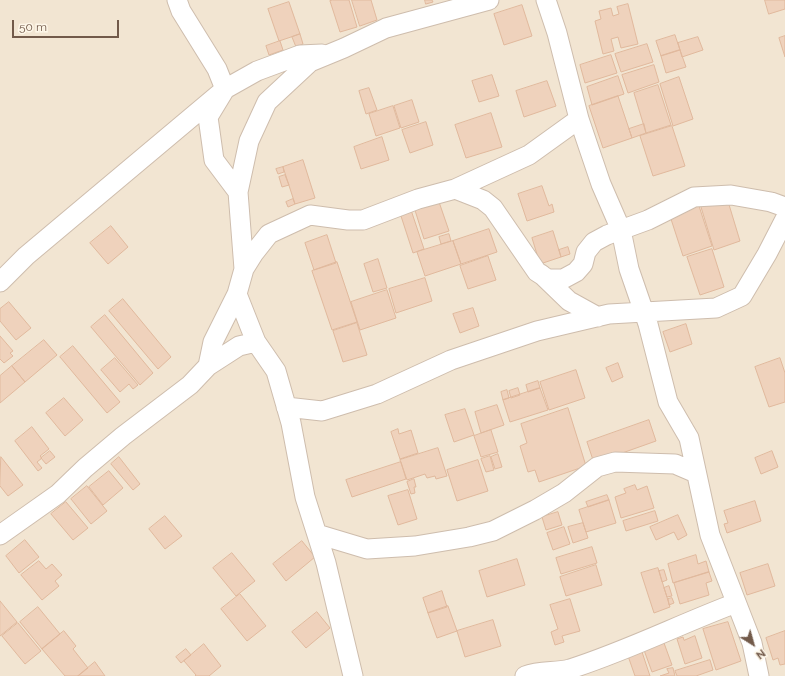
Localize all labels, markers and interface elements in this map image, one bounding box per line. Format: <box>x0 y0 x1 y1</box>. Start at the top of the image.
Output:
scale bar <box>14 12 121 38</box>
text: 50 m <box>19 20 47 34</box>
north arrow <box>733 624 773 664</box>
text: N <box>753 646 768 662</box>

